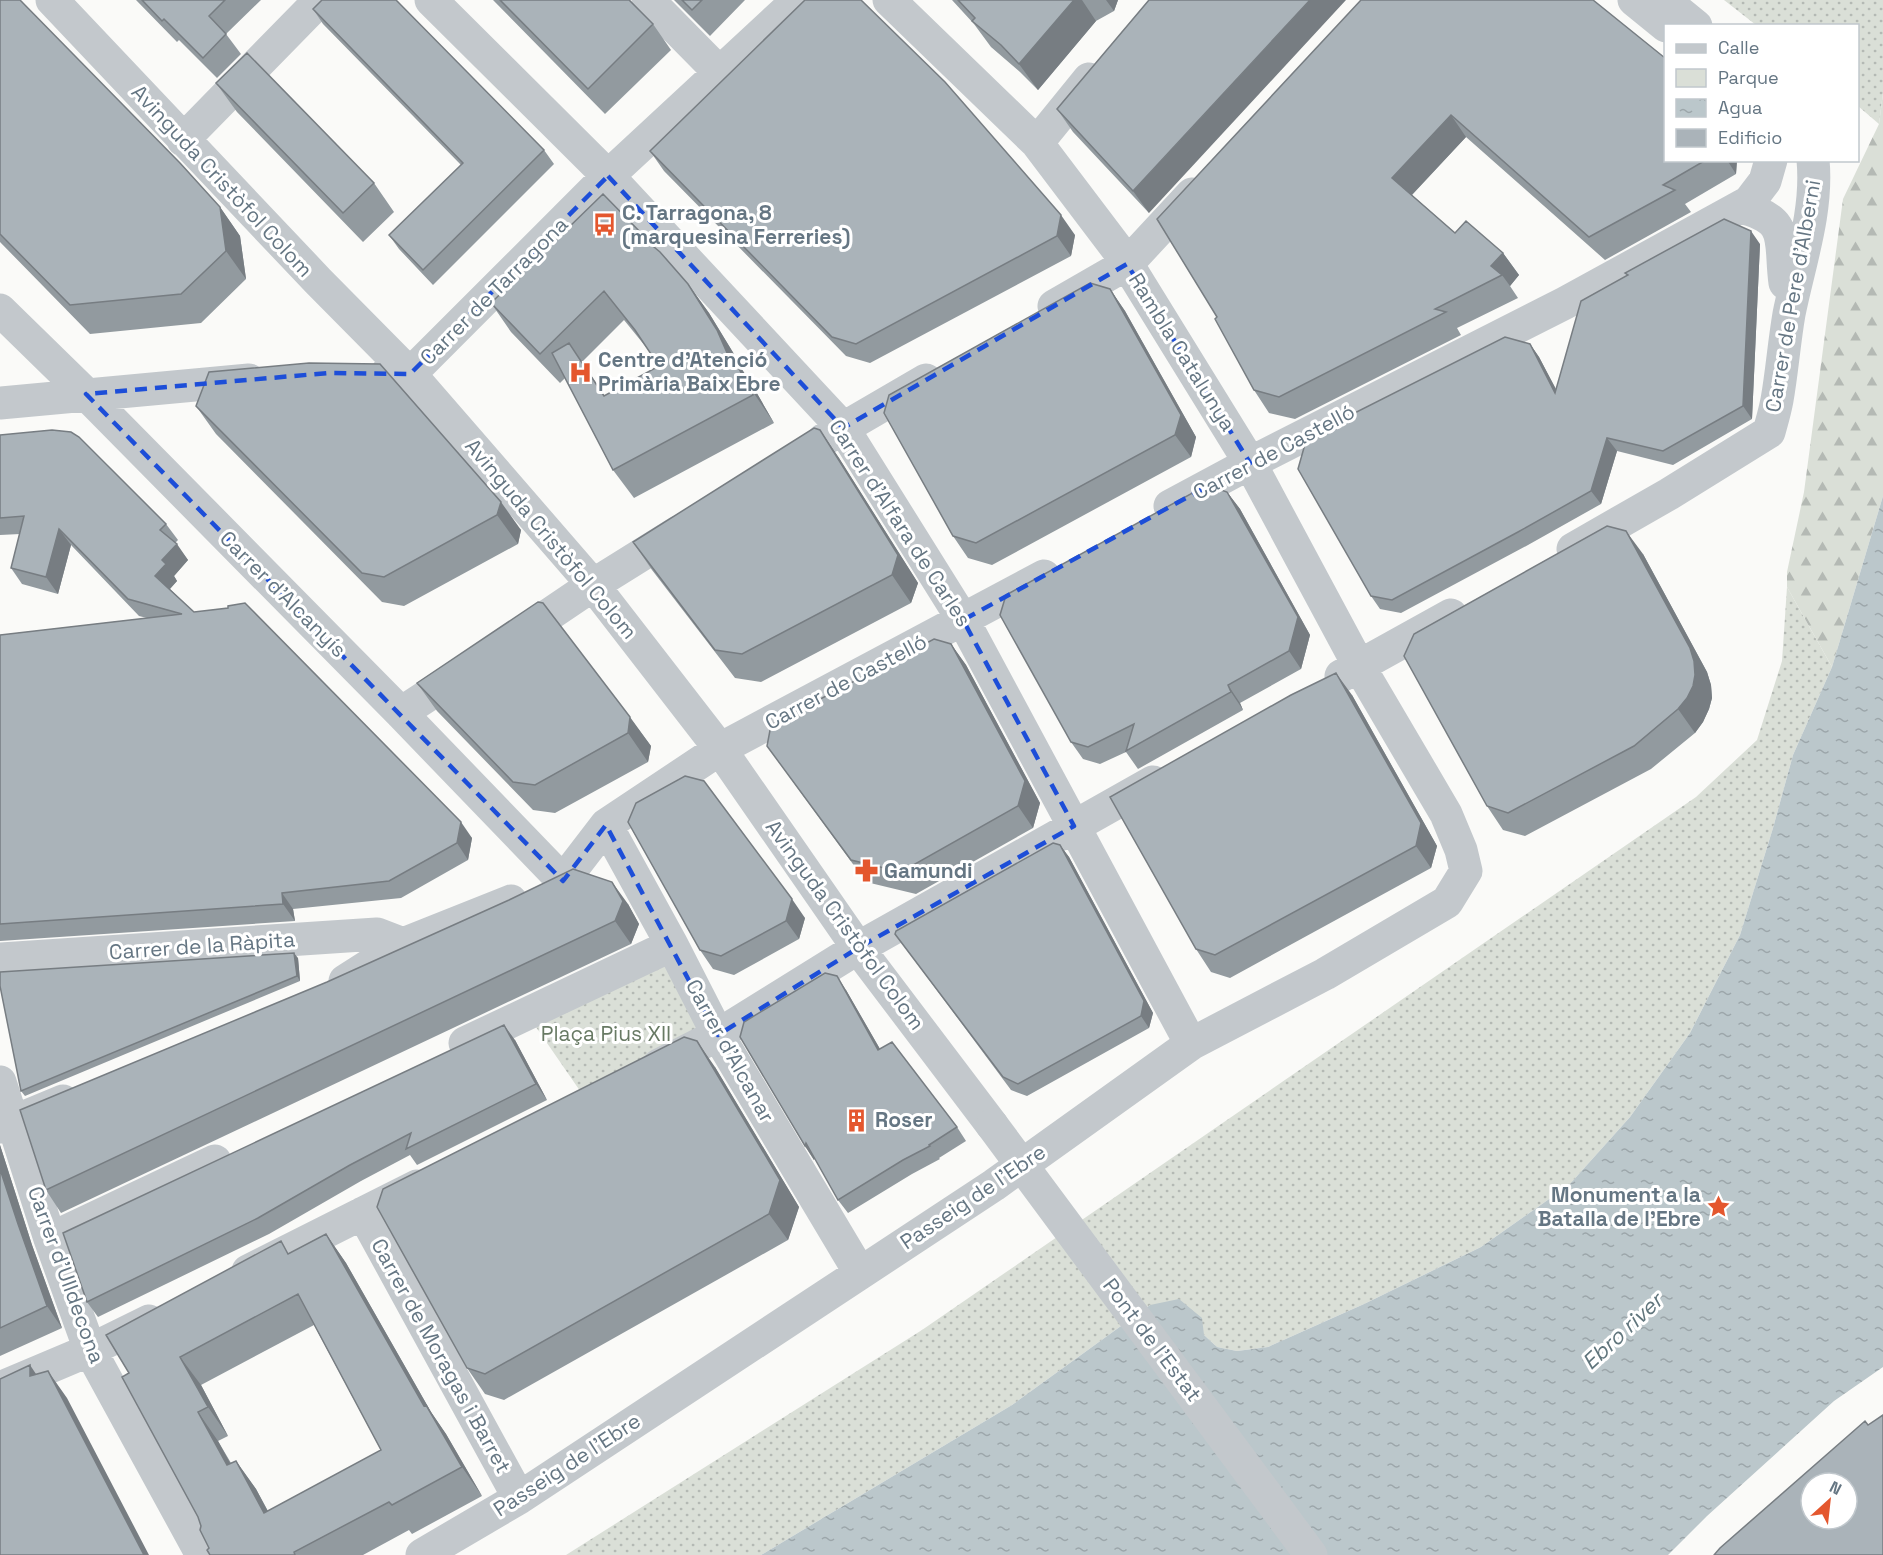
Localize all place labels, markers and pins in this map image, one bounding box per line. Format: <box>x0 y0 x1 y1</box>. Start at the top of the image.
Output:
place label: C. Tarragona, 8 (marquesina Ferreries) <box>622 199 850 250</box>
bus stop icon: C. Tarragona, 8 (marquesina Ferreries) <box>591 212 617 238</box>
place label: Centre d'Atenció Primària Baix Ebre <box>598 346 781 397</box>
hospital icon: Centre d'Atenció Primària Baix Ebre <box>567 359 593 385</box>
place label: Gamundi <box>884 857 973 884</box>
pharmacy icon: Gamundi <box>853 858 879 884</box>
place label: Roser <box>875 1106 933 1133</box>
building icon: Roser <box>844 1107 870 1133</box>
place label: Monument a la Batalla de l’Ebre <box>1538 1181 1701 1232</box>
place icon: Monument a la Batalla de l’Ebre <box>1706 1194 1732 1220</box>

